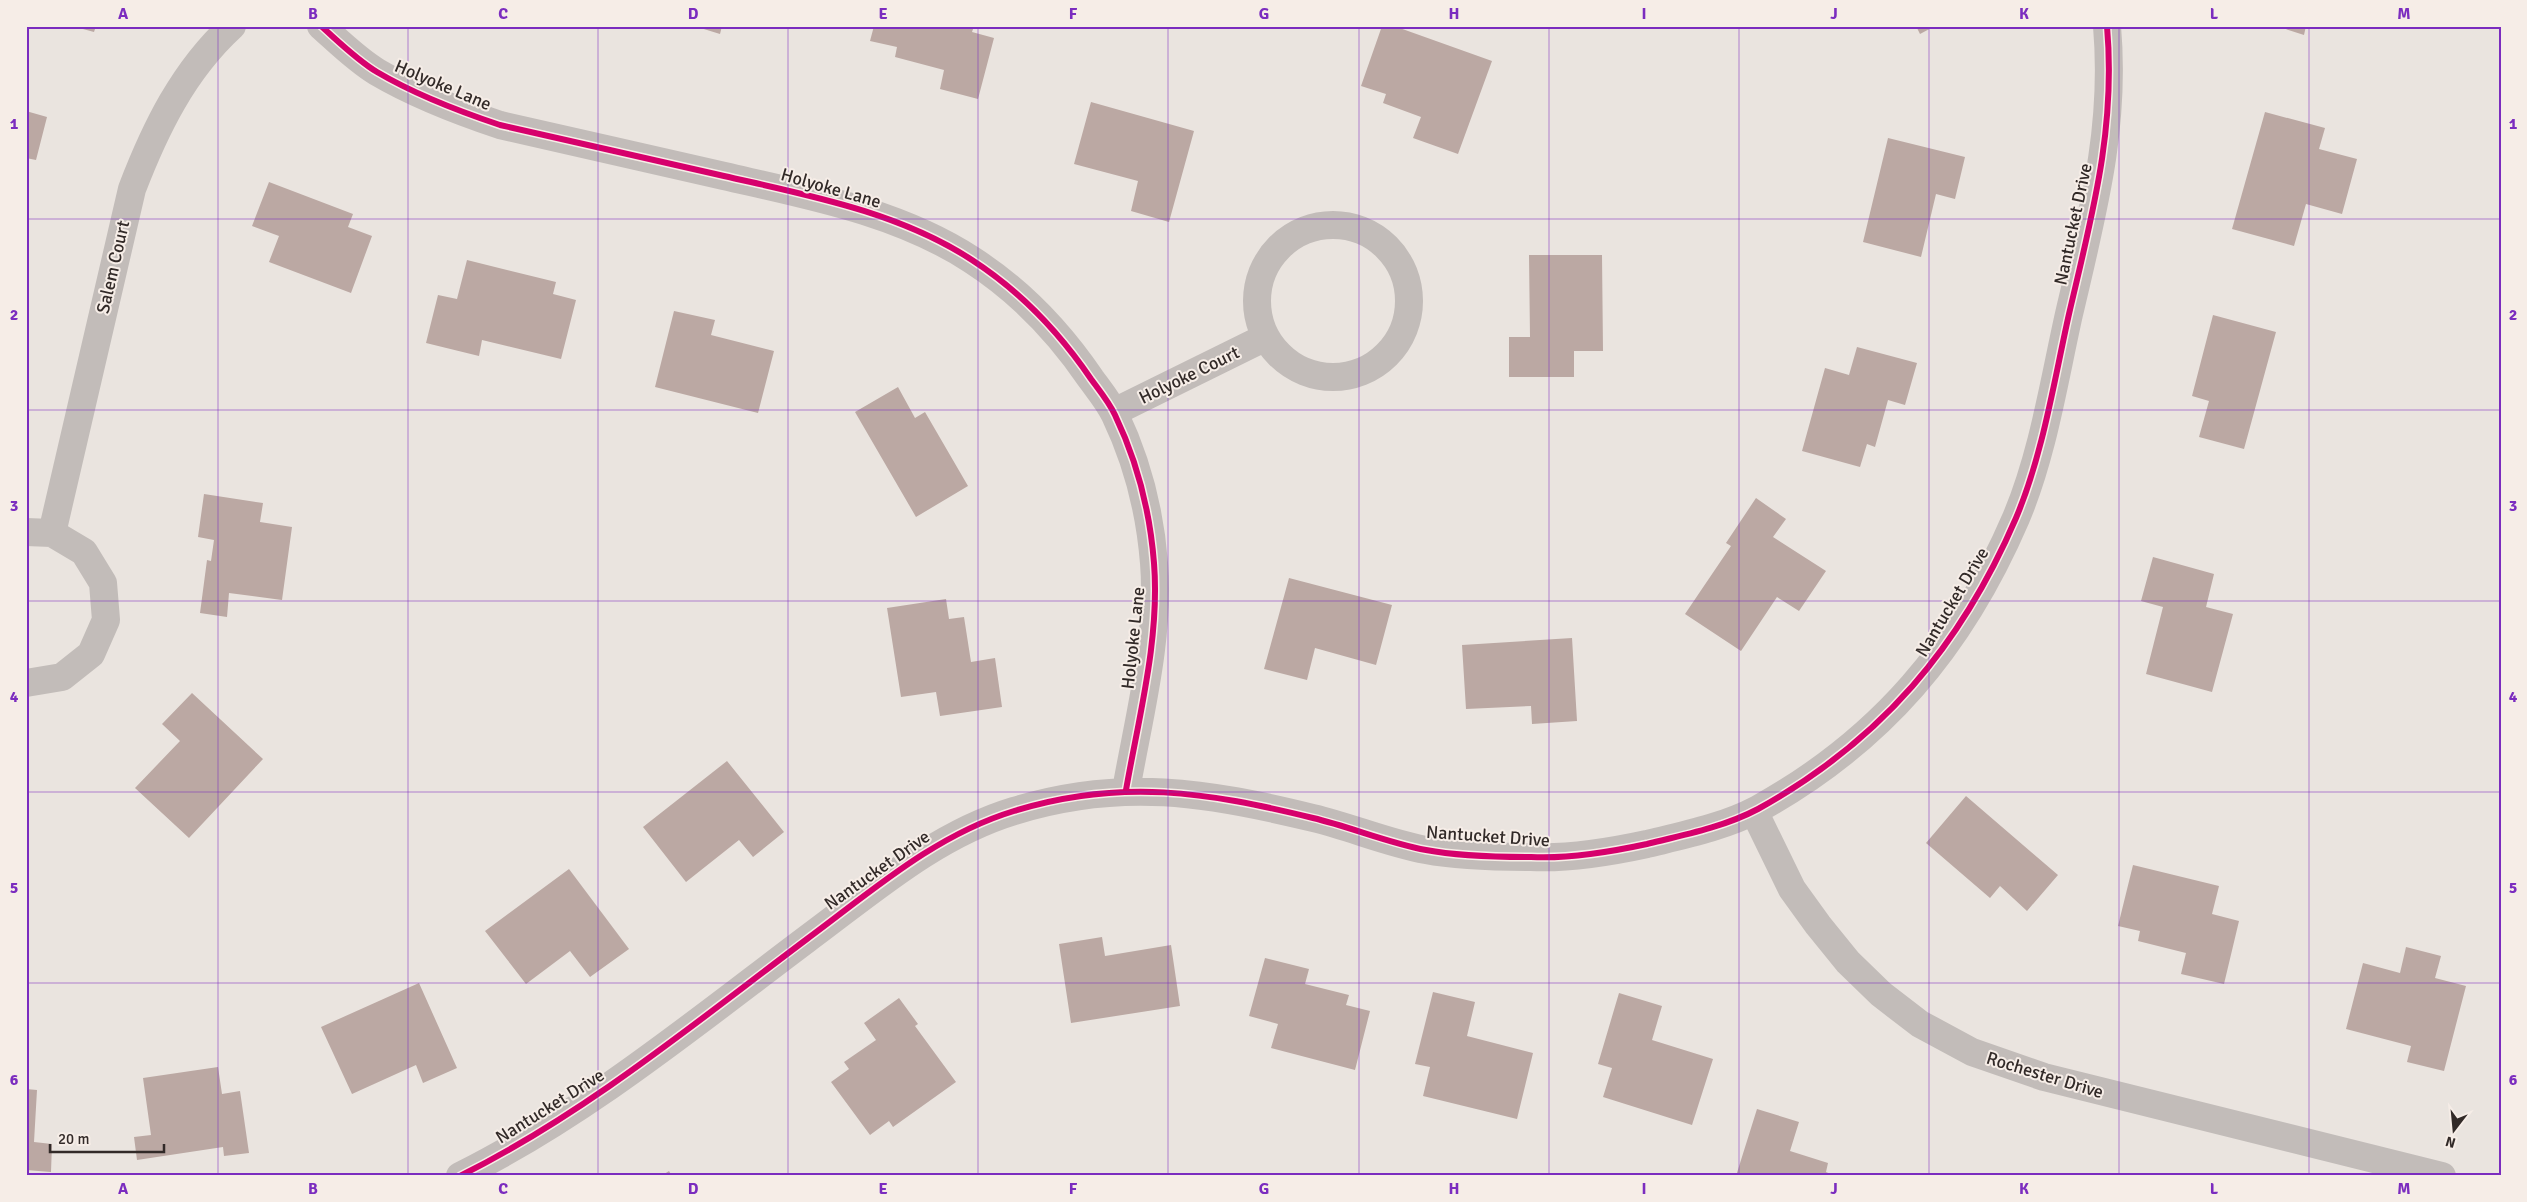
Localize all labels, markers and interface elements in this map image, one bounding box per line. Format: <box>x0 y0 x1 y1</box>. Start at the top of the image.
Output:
text: A <box>118 4 129 24</box>
text: B <box>308 4 318 24</box>
text: C <box>498 4 508 24</box>
text: D <box>688 4 699 24</box>
text: E <box>878 4 888 24</box>
text: F <box>1069 4 1078 24</box>
text: G <box>1259 4 1269 24</box>
text: H <box>1449 4 1459 24</box>
text: I <box>1641 4 1647 24</box>
text: J <box>1830 4 1838 24</box>
text: K <box>2019 4 2029 24</box>
text: L <box>2210 4 2219 24</box>
text: M <box>2397 4 2411 24</box>
street label: Holyoke Lane <box>391 55 495 115</box>
text: 1 <box>10 114 19 134</box>
text: 1 <box>2509 114 2518 134</box>
street label: Nantucket Drive <box>2049 161 2097 287</box>
street label: Holyoke Lane <box>778 163 884 213</box>
street label: Salem Court <box>92 218 134 316</box>
text: 2 <box>10 305 18 325</box>
text: 2 <box>2509 305 2517 325</box>
street label: Holyoke Court <box>1135 341 1243 409</box>
text: 3 <box>10 496 18 516</box>
text: 3 <box>2509 496 2517 516</box>
street label: Nantucket Drive <box>1911 543 1993 661</box>
street label: Holyoke Lane <box>1117 586 1149 690</box>
text: 4 <box>10 687 19 707</box>
text: 4 <box>2509 687 2518 707</box>
street label: Nantucket Drive <box>1425 821 1551 851</box>
street label: Nantucket Drive <box>820 825 934 915</box>
text: 5 <box>10 878 18 898</box>
text: 5 <box>2509 878 2517 898</box>
street label: Rochester Drive <box>1984 1047 2106 1103</box>
street label: Nantucket Drive <box>492 1064 608 1148</box>
text: 6 <box>10 1070 19 1090</box>
text: 6 <box>2509 1070 2518 1090</box>
north arrow <box>2430 1104 2480 1154</box>
scale bar <box>50 1122 164 1154</box>
text: 20 m <box>58 1130 89 1148</box>
text: N <box>2444 1133 2458 1152</box>
text: A <box>118 1179 129 1199</box>
text: B <box>308 1179 318 1199</box>
text: C <box>498 1179 508 1199</box>
text: D <box>688 1179 699 1199</box>
text: E <box>878 1179 888 1199</box>
text: F <box>1069 1179 1078 1199</box>
text: G <box>1259 1179 1269 1199</box>
text: H <box>1449 1179 1459 1199</box>
text: I <box>1641 1179 1647 1199</box>
text: J <box>1830 1179 1838 1199</box>
text: K <box>2019 1179 2029 1199</box>
text: L <box>2210 1179 2219 1199</box>
text: M <box>2397 1179 2411 1199</box>

